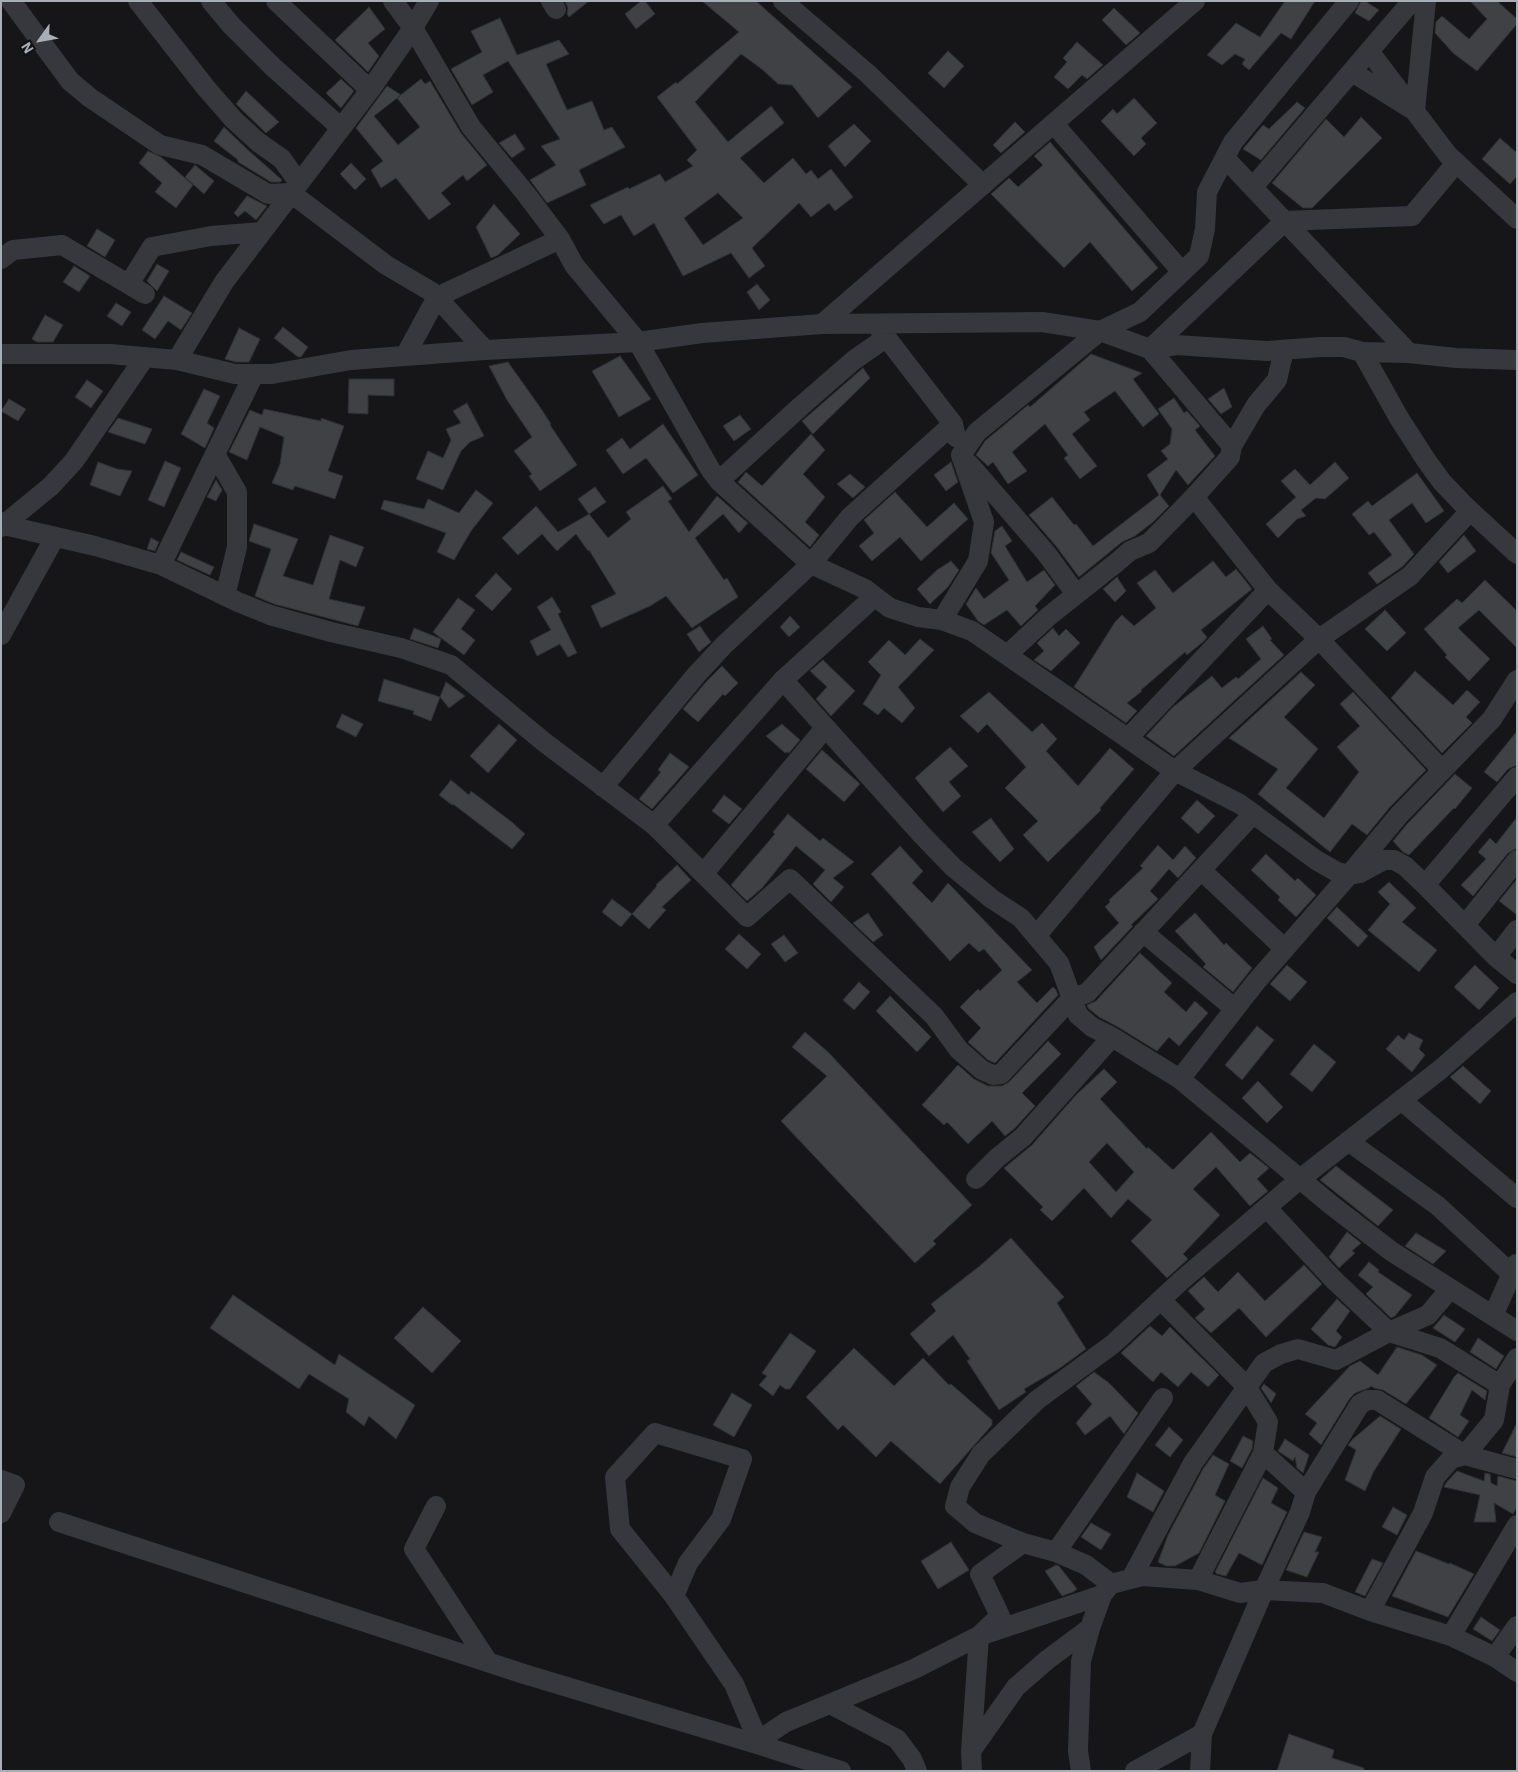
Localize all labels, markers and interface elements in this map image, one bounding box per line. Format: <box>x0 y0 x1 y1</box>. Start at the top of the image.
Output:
north arrow <box>15 15 65 65</box>
text: N <box>17 39 38 57</box>

